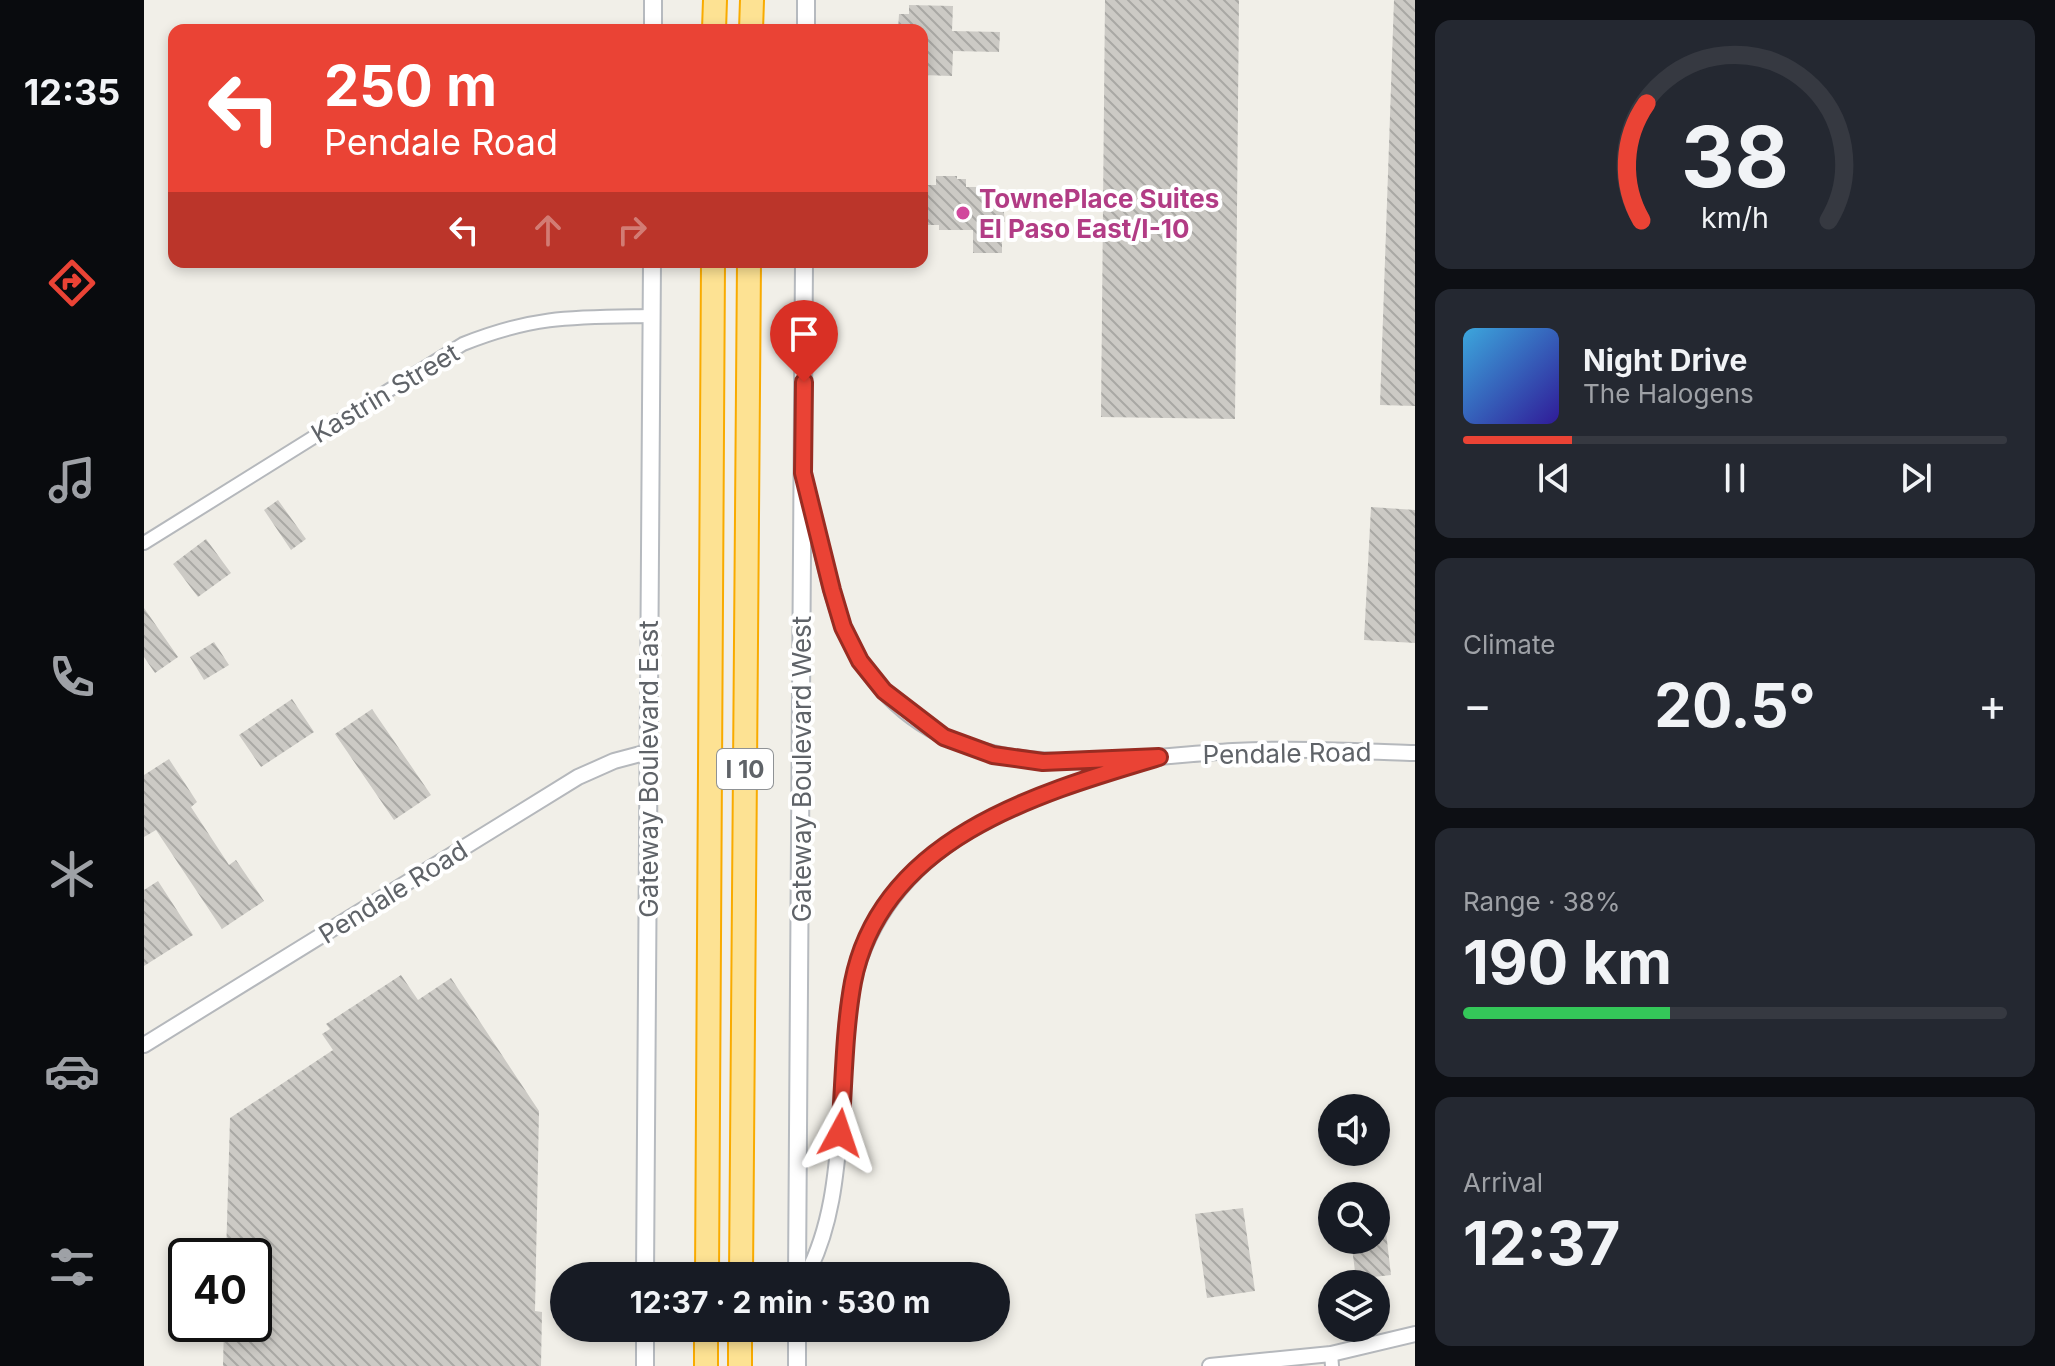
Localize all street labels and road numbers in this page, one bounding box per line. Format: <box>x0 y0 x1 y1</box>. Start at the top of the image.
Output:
street label: Kastrin Street <box>306 337 464 449</box>
street label: Gateway Boulevard West <box>786 616 817 922</box>
street label: Gateway Boulevard East <box>633 620 664 918</box>
street label: Pendale Road <box>1202 736 1372 770</box>
road number: I 10 <box>717 749 773 789</box>
street label: Pendale Road <box>313 834 473 950</box>

